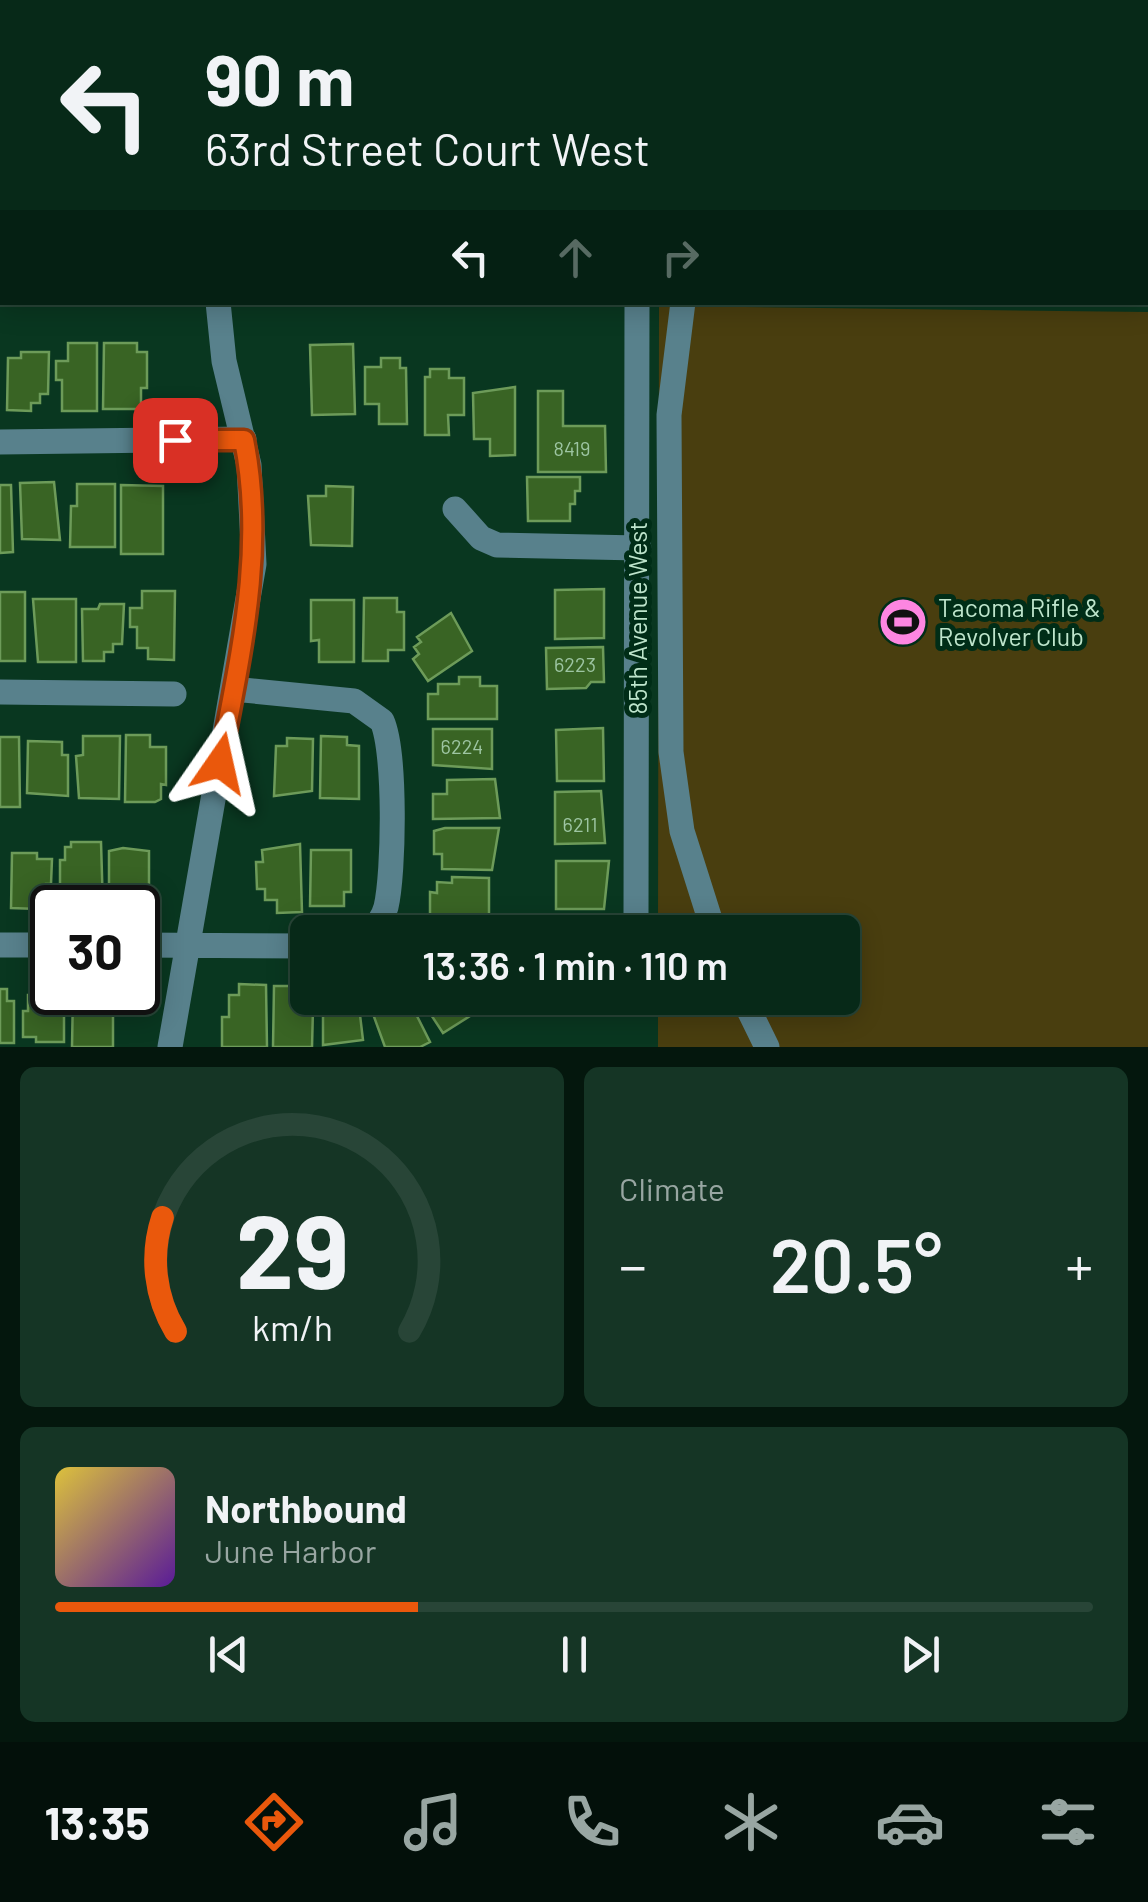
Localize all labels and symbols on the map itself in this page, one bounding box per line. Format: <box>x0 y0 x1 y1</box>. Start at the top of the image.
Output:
pin <box>133 398 218 483</box>
house number: 8419 <box>553 436 591 460</box>
street label: 85th Avenue West <box>622 522 652 714</box>
place label: Tacoma Rifle & Revolver Club <box>938 592 1101 651</box>
sports icon: Tacoma Rifle & Revolver Club <box>877 596 929 648</box>
house number: 6223 <box>554 652 596 676</box>
position arrow <box>168 711 272 815</box>
house number: 6224 <box>441 734 483 758</box>
house number: 6211 <box>563 812 597 836</box>
speed limit sign: 30 <box>30 885 160 1015</box>

